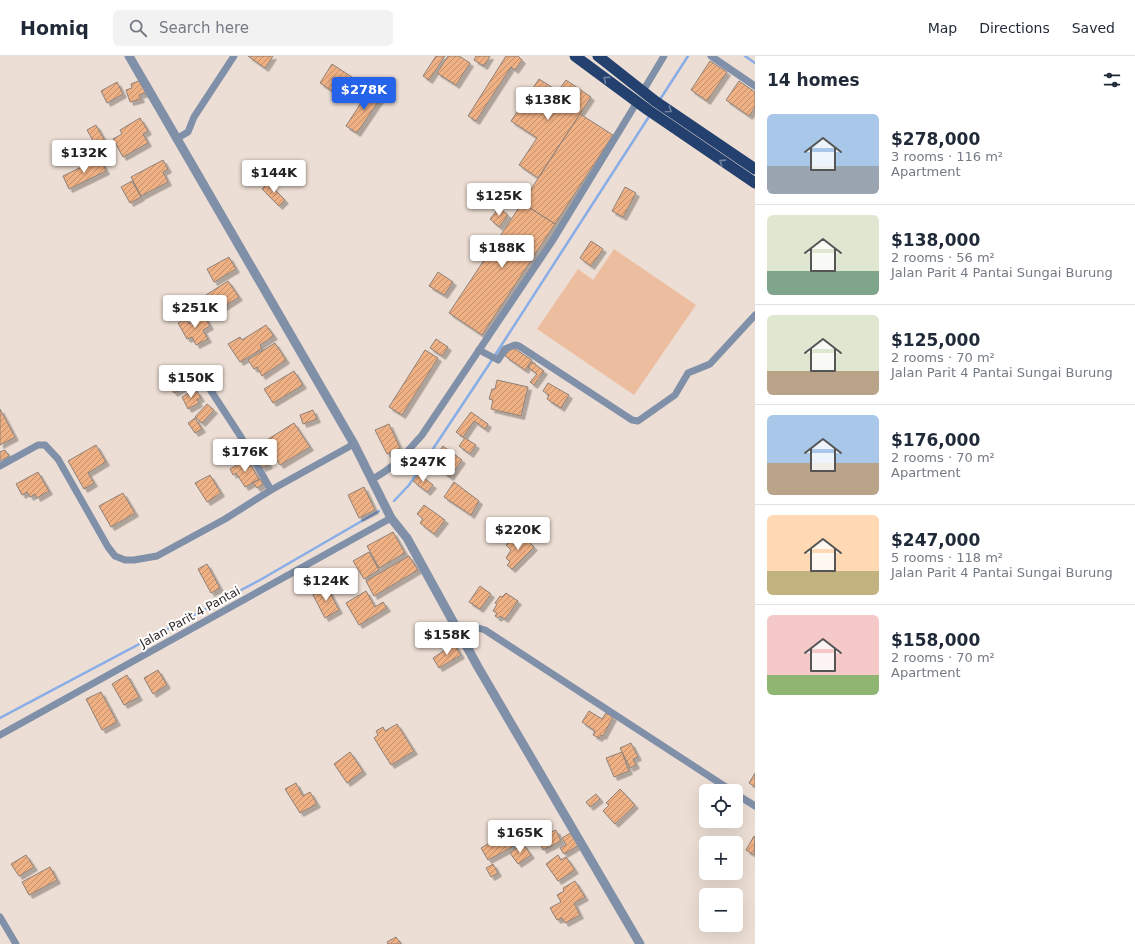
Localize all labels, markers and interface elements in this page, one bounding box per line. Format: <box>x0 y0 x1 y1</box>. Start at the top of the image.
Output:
search box <box>113 10 393 46</box>
text: Homiq <box>20 17 89 39</box>
icon: search <box>127 17 149 39</box>
text: Search here <box>159 19 249 37</box>
text: Map <box>928 20 957 36</box>
text: Directions <box>979 20 1050 36</box>
text: Saved <box>1072 20 1115 36</box>
icon: filters <box>1101 69 1123 91</box>
text: 14 homes <box>767 70 860 90</box>
pin: $278K <box>336 77 392 111</box>
one-way arrow <box>603 77 610 84</box>
text: $278K <box>341 82 387 97</box>
pin: $138K <box>520 87 576 121</box>
text: $138K <box>525 92 571 107</box>
one-way arrow <box>664 105 671 112</box>
text: $278,000 <box>891 129 980 149</box>
icon: home <box>799 130 847 178</box>
pin: $132K <box>56 140 112 174</box>
text: $132K <box>61 145 107 160</box>
text: 3 rooms · 116 m² <box>891 149 1003 164</box>
pin: $144K <box>246 160 302 194</box>
one-way arrow <box>720 160 727 167</box>
text: Apartment <box>891 164 961 179</box>
text: $144K <box>251 165 297 180</box>
pin: $125K <box>471 183 527 217</box>
text: $125K <box>476 188 522 203</box>
text: $138,000 <box>891 230 980 250</box>
icon: home <box>799 231 847 279</box>
pin: $188K <box>474 235 530 269</box>
text: $188K <box>479 240 525 255</box>
text: 2 rooms · 56 m² <box>891 250 995 265</box>
text: Jalan Parit 4 Pantai Sungai Burung <box>891 265 1113 280</box>
pin: $251K <box>167 295 223 329</box>
text: $251K <box>172 300 218 315</box>
text: $125,000 <box>891 330 980 350</box>
icon: home <box>799 331 847 379</box>
text: 2 rooms · 70 m² <box>891 350 995 365</box>
pin: $150K <box>163 365 219 399</box>
text: Jalan Parit 4 Pantai Sungai Burung <box>891 365 1113 380</box>
text: $150K <box>168 370 214 385</box>
text: $176,000 <box>891 430 980 450</box>
icon: home <box>799 431 847 479</box>
pin: $176K <box>217 439 273 473</box>
text: $176K <box>222 444 268 459</box>
pin: $247K <box>395 449 451 483</box>
text: 2 rooms · 70 m² <box>891 450 995 465</box>
text: $247K <box>400 454 446 469</box>
text: Apartment <box>891 465 961 480</box>
pin: $220K <box>490 517 546 551</box>
text: $220K <box>495 522 541 537</box>
text: $247,000 <box>891 530 980 550</box>
icon: home <box>799 531 847 579</box>
text: 5 rooms · 118 m² <box>891 550 1003 565</box>
text: Jalan Parit 4 Pantai Sungai Burung <box>891 565 1113 580</box>
pin: $124K <box>298 568 354 602</box>
text: $124K <box>303 573 349 588</box>
street label: Jalan Parit 4 Pantai <box>137 584 243 651</box>
pin: $158K <box>419 622 475 656</box>
text: $158K <box>424 627 470 642</box>
text: $158,000 <box>891 630 980 650</box>
icon: home <box>799 631 847 679</box>
text: 2 rooms · 70 m² <box>891 650 995 665</box>
text: Apartment <box>891 665 961 680</box>
map controls <box>699 784 743 932</box>
button: locate <box>699 784 743 828</box>
pin: $165K <box>492 820 548 854</box>
text: $165K <box>497 825 543 840</box>
button: + <box>699 836 743 880</box>
button: − <box>699 888 743 932</box>

